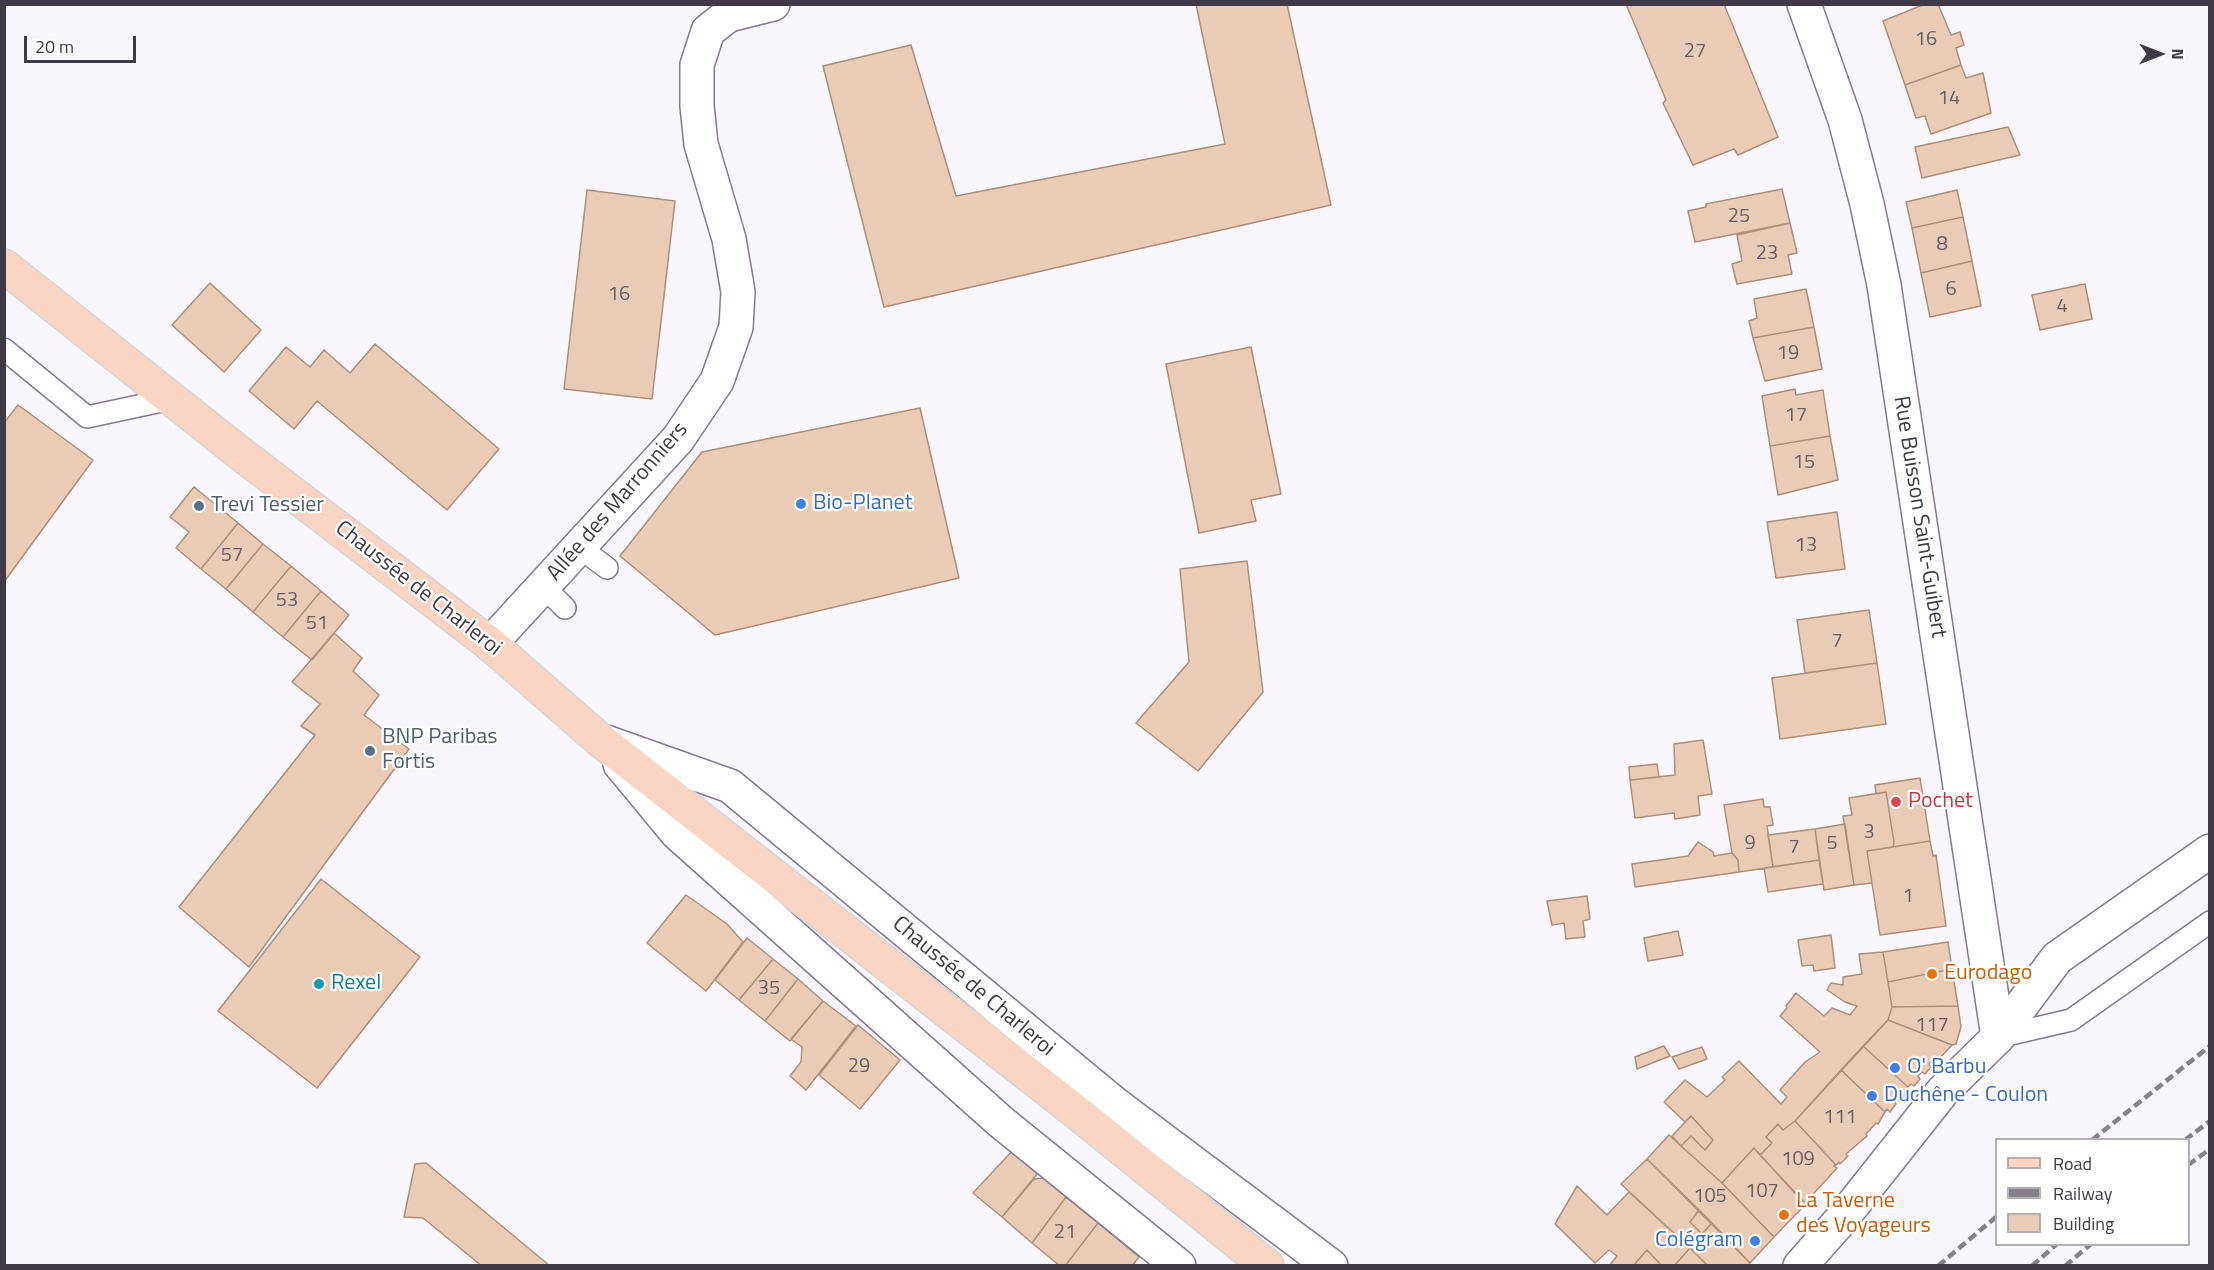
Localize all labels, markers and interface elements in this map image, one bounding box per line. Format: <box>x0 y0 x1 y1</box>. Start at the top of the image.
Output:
scale bar <box>27 24 140 62</box>
north arrow <box>2130 24 2190 84</box>
house number: 16 <box>1915 28 1937 52</box>
text: 20 m <box>35 33 74 60</box>
house number: 27 <box>1684 40 1706 64</box>
text: N <box>2166 48 2190 60</box>
house number: 14 <box>1938 87 1960 111</box>
house number: 25 <box>1728 205 1750 229</box>
house number: 8 <box>1936 233 1948 257</box>
house number: 23 <box>1756 242 1778 266</box>
house number: 6 <box>1945 278 1957 302</box>
house number: 16 <box>608 283 630 307</box>
house number: 4 <box>2056 295 2068 319</box>
house number: 19 <box>1777 342 1799 366</box>
street label: Rue Buisson Saint-Guibert <box>1887 394 1951 640</box>
house number: 17 <box>1785 404 1807 428</box>
street label: Allée des Marronniers <box>542 417 694 587</box>
house number: 15 <box>1793 451 1815 475</box>
place label: Bio-Planet <box>813 491 912 517</box>
place label: Trevi Tessier <box>211 493 324 519</box>
marker: Bio-Planet <box>794 497 808 511</box>
marker: Trevi Tessier <box>192 499 206 513</box>
street label: Chaussée de Charleroi <box>329 516 507 662</box>
house number: 13 <box>1795 534 1817 558</box>
house number: 57 <box>221 544 243 568</box>
house number: 53 <box>276 589 298 613</box>
house number: 51 <box>306 612 328 636</box>
house number: 7 <box>1831 630 1843 654</box>
place label: BNP Paribas Fortis <box>382 725 498 776</box>
marker: BNP Paribas Fortis <box>363 744 377 758</box>
place label: Pochet <box>1908 789 1973 815</box>
marker: Pochet <box>1889 795 1903 809</box>
house number: 3 <box>1863 821 1875 845</box>
house number: 9 <box>1744 832 1756 856</box>
house number: 5 <box>1826 832 1838 856</box>
house number: 7 <box>1788 836 1800 860</box>
house number: 1 <box>1902 885 1914 909</box>
street label: Chaussée de Charleroi <box>886 911 1060 1063</box>
place label: Eurodago <box>1944 961 2032 987</box>
marker: Eurodago <box>1925 967 1939 981</box>
place label: Rexel <box>331 971 381 997</box>
marker: Rexel <box>312 977 326 991</box>
house number: 35 <box>758 977 780 1001</box>
house number: 117 <box>1915 1014 1949 1038</box>
house number: 29 <box>848 1055 870 1079</box>
place label: O' Barbu <box>1907 1055 1986 1081</box>
marker: O' Barbu <box>1888 1061 1902 1075</box>
place label: Duchêne - Coulon <box>1884 1083 2048 1109</box>
marker: Duchêne - Coulon <box>1865 1089 1879 1103</box>
house number: 111 <box>1823 1106 1857 1130</box>
legend <box>1995 1138 2190 1246</box>
house number: 109 <box>1781 1148 1815 1172</box>
text: Road <box>2053 1150 2092 1177</box>
house number: 107 <box>1745 1180 1779 1204</box>
text: Railway <box>2053 1180 2112 1207</box>
house number: 105 <box>1693 1185 1727 1209</box>
place label: La Taverne des Voyageurs <box>1796 1189 1931 1240</box>
marker: La Taverne des Voyageurs <box>1777 1208 1791 1222</box>
text: Building <box>2053 1210 2114 1237</box>
house number: 21 <box>1054 1221 1076 1245</box>
place label: Colégram <box>1655 1228 1743 1254</box>
marker: Colégram <box>1748 1234 1762 1248</box>

